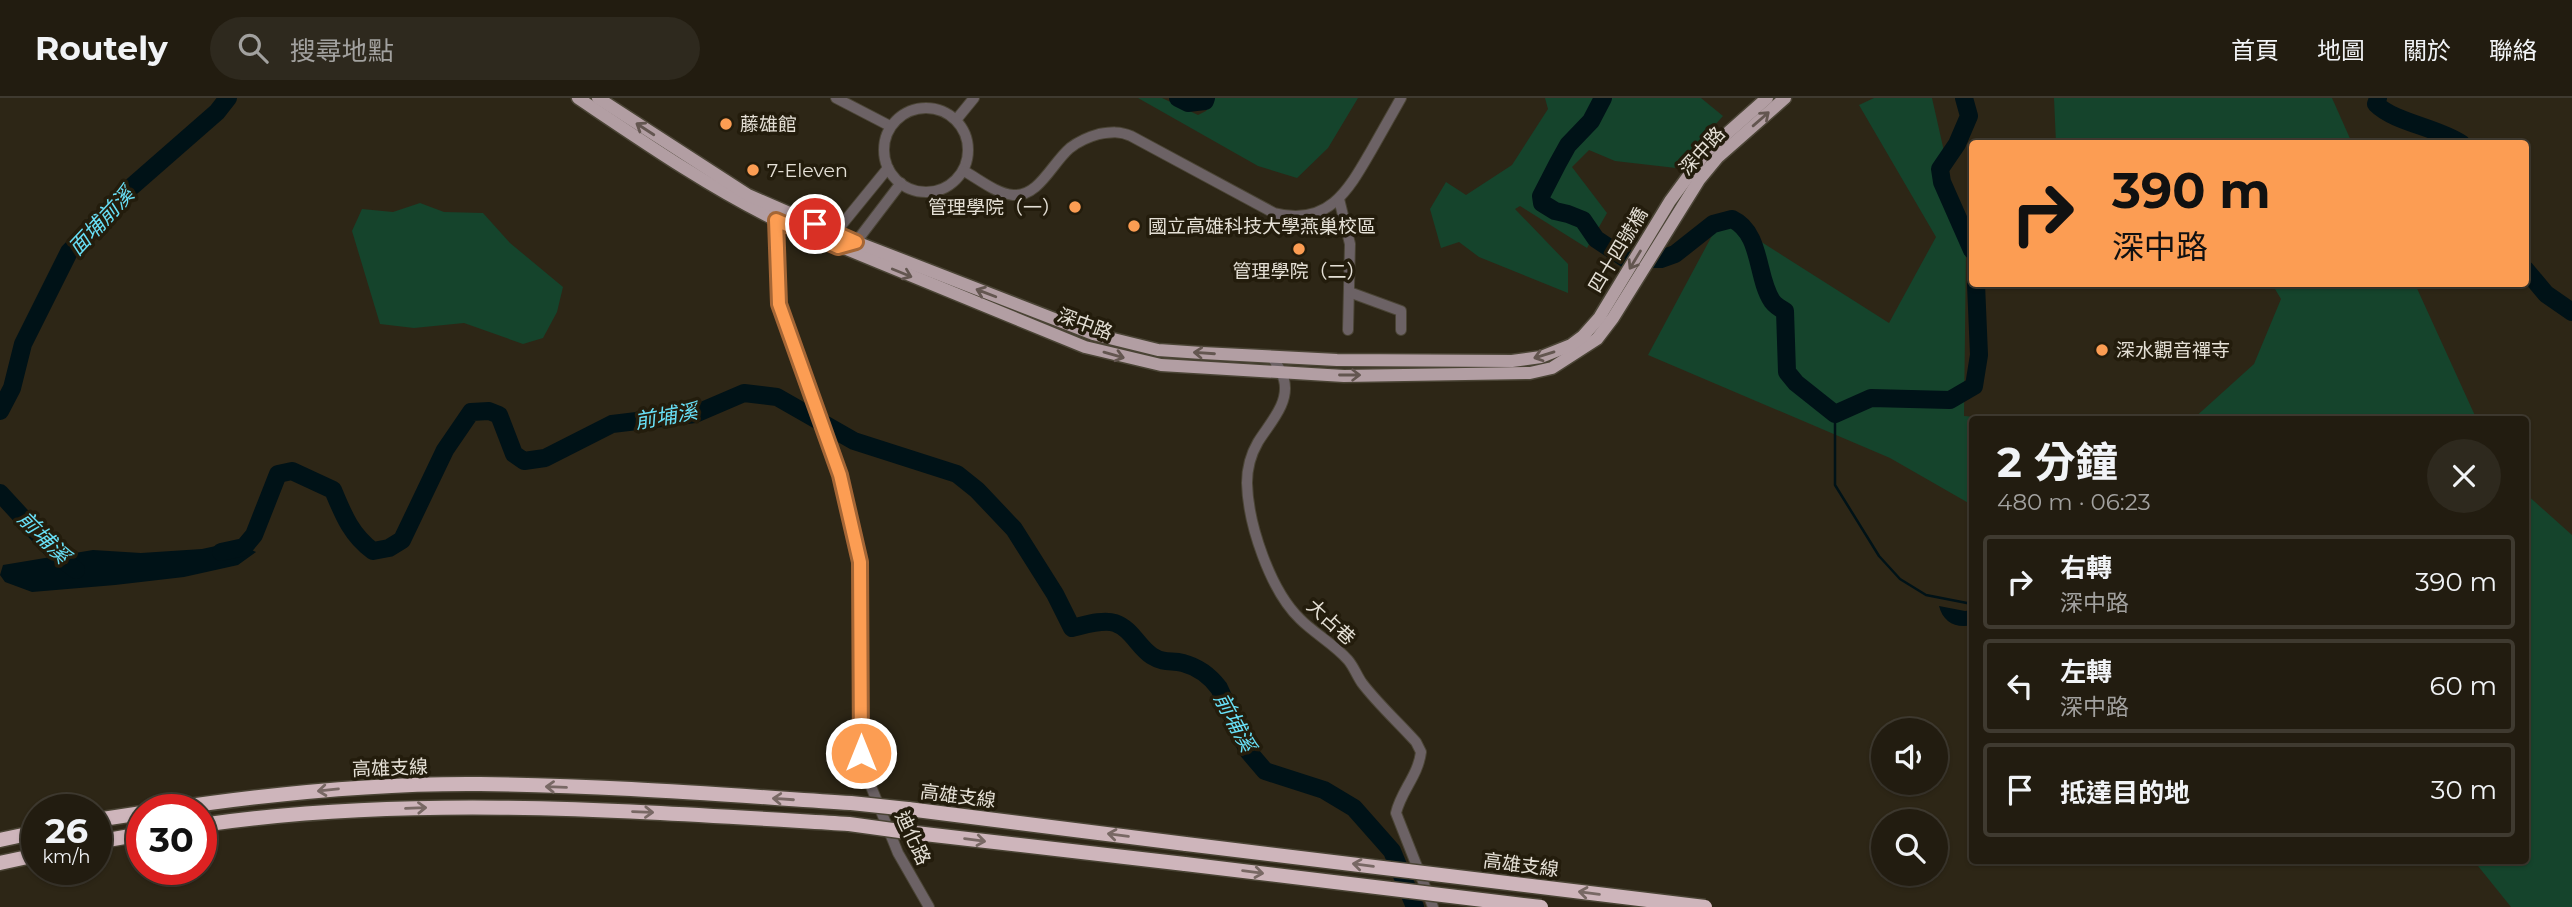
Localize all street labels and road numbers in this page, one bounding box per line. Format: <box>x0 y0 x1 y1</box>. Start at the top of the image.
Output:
street label: 深中路 <box>1674 122 1730 180</box>
street label: 四十四號橋 <box>1584 203 1652 297</box>
street label: 深中路 <box>1054 303 1116 345</box>
street label: 大占巷 <box>1302 594 1360 650</box>
street label: 高雄支線 <box>352 755 428 781</box>
street label: 高雄支線 <box>919 780 997 812</box>
street label: 迪化路 <box>891 807 935 869</box>
street label: 高雄支線 <box>1482 849 1560 881</box>

